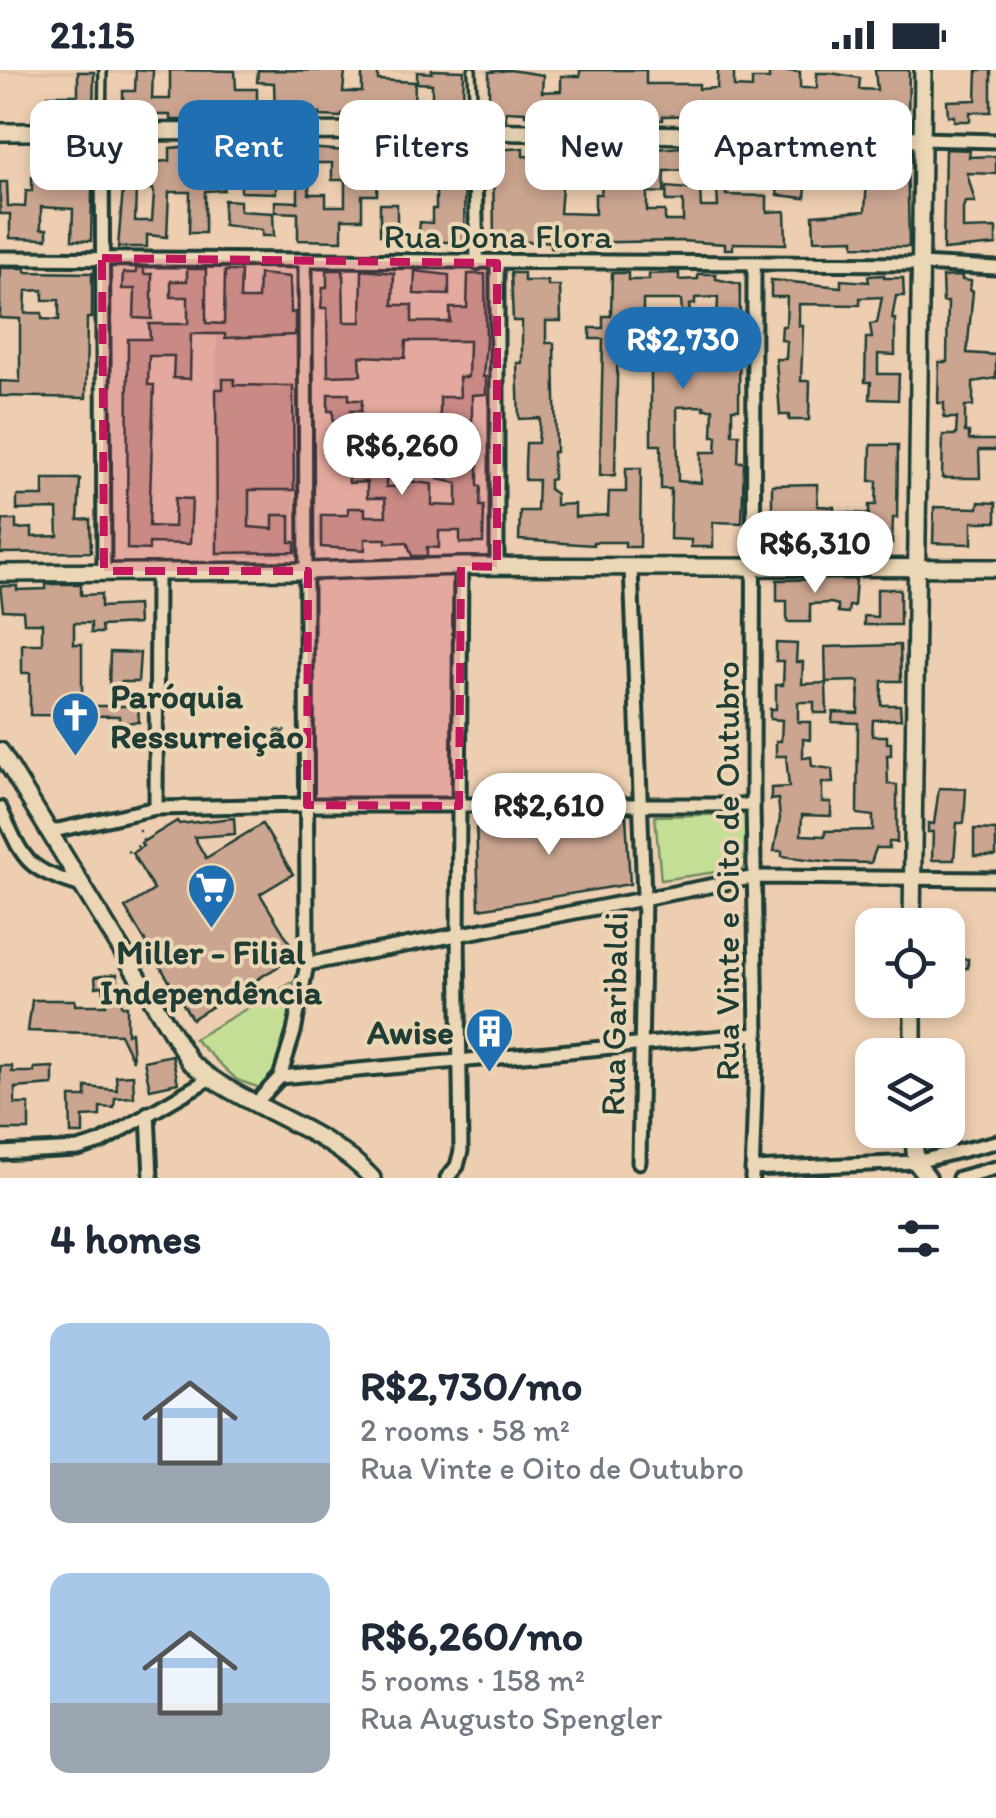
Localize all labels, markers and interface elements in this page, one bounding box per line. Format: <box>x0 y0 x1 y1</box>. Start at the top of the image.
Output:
text: 21:15 <box>50 12 135 58</box>
chip: Buy <box>30 100 158 190</box>
chip: Rent <box>178 100 319 190</box>
chip: Filters <box>339 100 505 190</box>
chip: New <box>525 100 659 190</box>
chip: Apartment <box>679 100 912 190</box>
street label: Rua Dona Flora <box>384 215 612 257</box>
pin: R$2,730 <box>591 307 775 392</box>
text: R$2,730 <box>627 320 740 358</box>
pin: R$6,260 <box>310 413 494 498</box>
text: R$6,260 <box>345 426 459 464</box>
pin: R$6,310 <box>723 511 907 596</box>
text: R$6,310 <box>759 524 871 562</box>
street label: Rua Vinte e Oito de Outubro <box>706 661 748 1081</box>
place label: Paróquia Ressurreição <box>110 675 304 757</box>
church icon: Paróquia Ressurreição <box>49 690 101 758</box>
pin: R$2,610 <box>457 773 641 858</box>
text: R$2,610 <box>493 786 605 824</box>
supermarket icon: Miller - Filial Independência <box>185 862 237 930</box>
map controls <box>855 908 965 1148</box>
button: locate <box>855 908 965 1018</box>
street label: Rua Garibaldi <box>591 912 637 1116</box>
place label: Miller - Filial Independência <box>100 931 323 1013</box>
building icon: Awise <box>463 1006 515 1074</box>
place label: Awise <box>367 1011 454 1053</box>
button: layers <box>855 1038 965 1148</box>
icon: filters <box>891 1211 946 1266</box>
text: 4 homes <box>50 1213 201 1264</box>
text: R$2,730/mo <box>360 1360 583 1411</box>
icon: home <box>130 1363 250 1483</box>
text: 2 rooms · 58 m² <box>360 1411 570 1449</box>
text: Rua Vinte e Oito de Outubro <box>360 1449 744 1487</box>
text: R$6,260/mo <box>360 1610 583 1661</box>
icon: home <box>130 1613 250 1733</box>
text: 5 rooms · 158 m² <box>360 1661 585 1699</box>
text: Rua Augusto Spengler <box>360 1699 662 1737</box>

